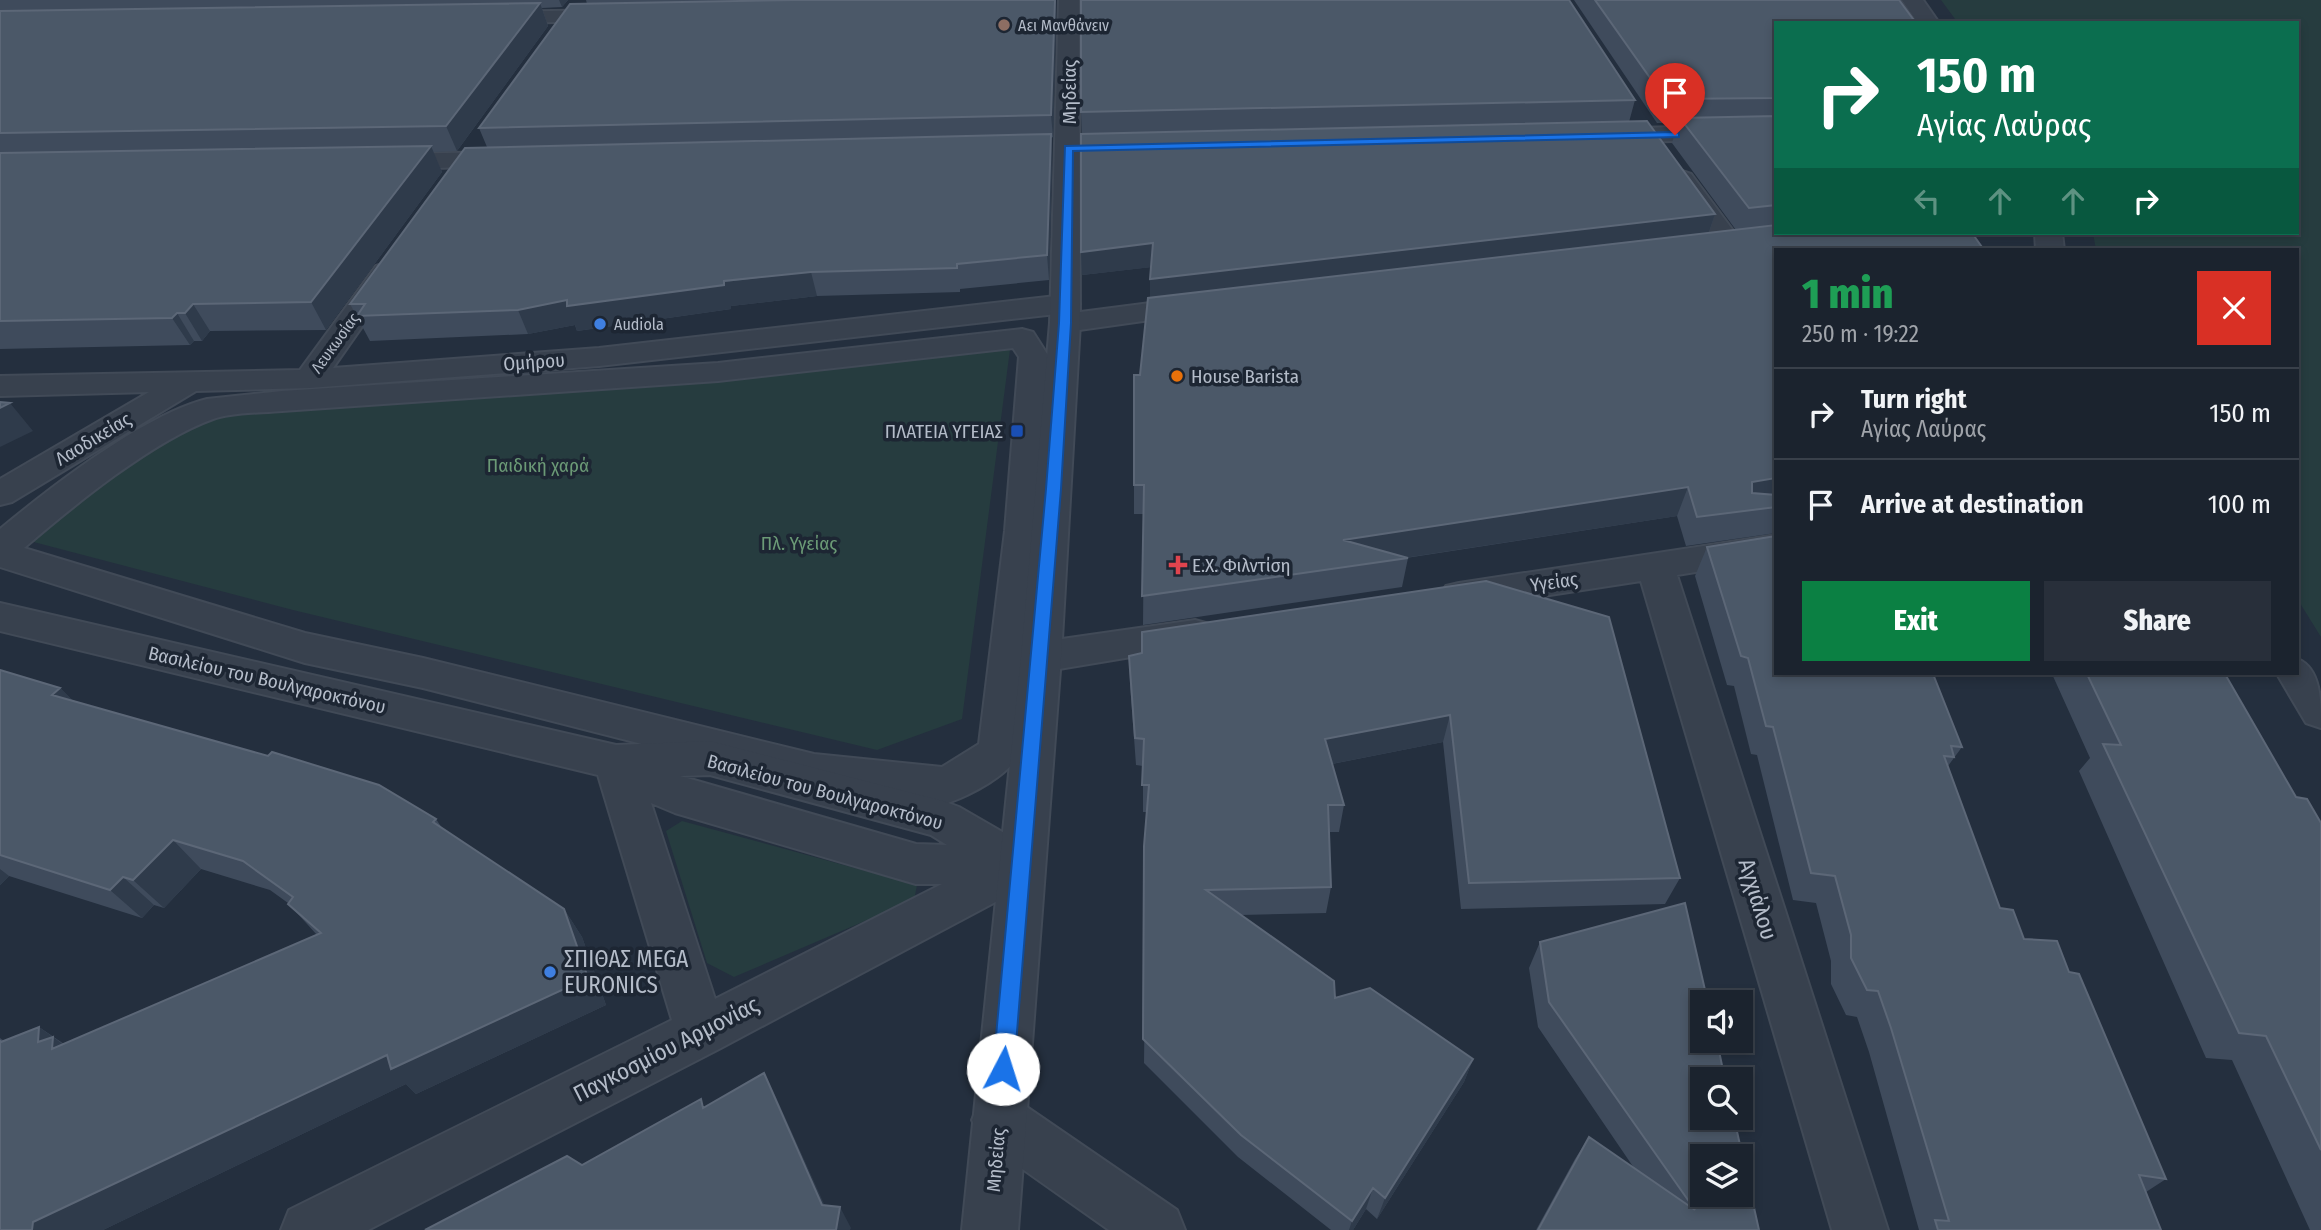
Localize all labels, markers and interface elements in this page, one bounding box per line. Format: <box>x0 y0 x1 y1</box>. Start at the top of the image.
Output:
place label: Αει Μανθάνειν <box>1018 16 1109 35</box>
marker: Αει Μανθάνειν <box>996 17 1012 33</box>
text: 150 m <box>1917 46 2036 105</box>
icon: right <box>1802 49 1893 140</box>
street label: Μηδείας <box>1058 60 1081 124</box>
pin <box>1645 63 1705 135</box>
icon: arrive <box>1656 74 1694 112</box>
text: Αγίας Λαύρας <box>1917 106 2091 144</box>
icon: left <box>1908 182 1946 220</box>
icon: ahead <box>1981 182 2019 220</box>
icon: ahead <box>2054 182 2092 220</box>
icon: right <box>2127 182 2165 220</box>
text: 1 min <box>1802 269 1893 319</box>
button: close <box>2197 271 2271 345</box>
street label: Λευκωσίας <box>307 309 363 377</box>
place label: Audiola <box>614 315 664 334</box>
marker: Audiola <box>592 316 608 332</box>
text: 250 m · 19:22 <box>1802 320 1919 348</box>
street label: Ομήρου <box>502 348 566 376</box>
place label: House Barista <box>1191 365 1299 388</box>
marker: House Barista <box>1169 368 1185 384</box>
text: Turn right <box>1861 384 1967 415</box>
icon: right <box>1802 395 1840 433</box>
text: 150 m <box>2209 398 2271 429</box>
street label: Λαοδικείας <box>51 407 135 471</box>
text: Αγίας Λαύρας <box>1861 415 1986 443</box>
place label: ΠΛΑΤΕΙΑ ΥΓΕΙΑΣ <box>885 420 1003 443</box>
marker: ΠΛΑΤΕΙΑ ΥΓΕΙΑΣ <box>1009 423 1025 439</box>
park label: Παιδική χαρά <box>487 454 589 477</box>
icon: arrive <box>1802 486 1840 524</box>
text: Arrive at destination <box>1861 489 2084 520</box>
text: 100 m <box>2208 489 2271 520</box>
park label: Πλ. Υγείας <box>761 532 837 555</box>
place label: Ε.Χ. Φιλντίση <box>1192 554 1291 577</box>
marker: Ε.Χ. Φιλντίση <box>1170 557 1186 573</box>
street label: Υγείας <box>1529 567 1579 597</box>
button: Exit <box>1802 581 2030 661</box>
button: Share <box>2044 581 2271 661</box>
street label: Βασιλείου του Βουλγαροκτόνου <box>146 641 388 719</box>
street label: Βασιλείου του Βουλγαροκτόνου <box>705 749 945 835</box>
street label: Αγχιάλου <box>1732 855 1784 943</box>
place label: ΣΠΙΘΑΣ MEGA EURONICS <box>564 945 688 999</box>
marker: ΣΠΙΘΑΣ MEGA EURONICS <box>542 964 558 980</box>
street label: Παγκοσμίου Αρμονίας <box>568 990 764 1108</box>
map controls <box>1690 990 1753 1207</box>
button: sound <box>1690 990 1753 1053</box>
position arrow <box>966 1032 1040 1106</box>
button: search <box>1690 1067 1753 1130</box>
street label: Μηδείας <box>982 1127 1010 1193</box>
button: layers <box>1690 1144 1753 1207</box>

